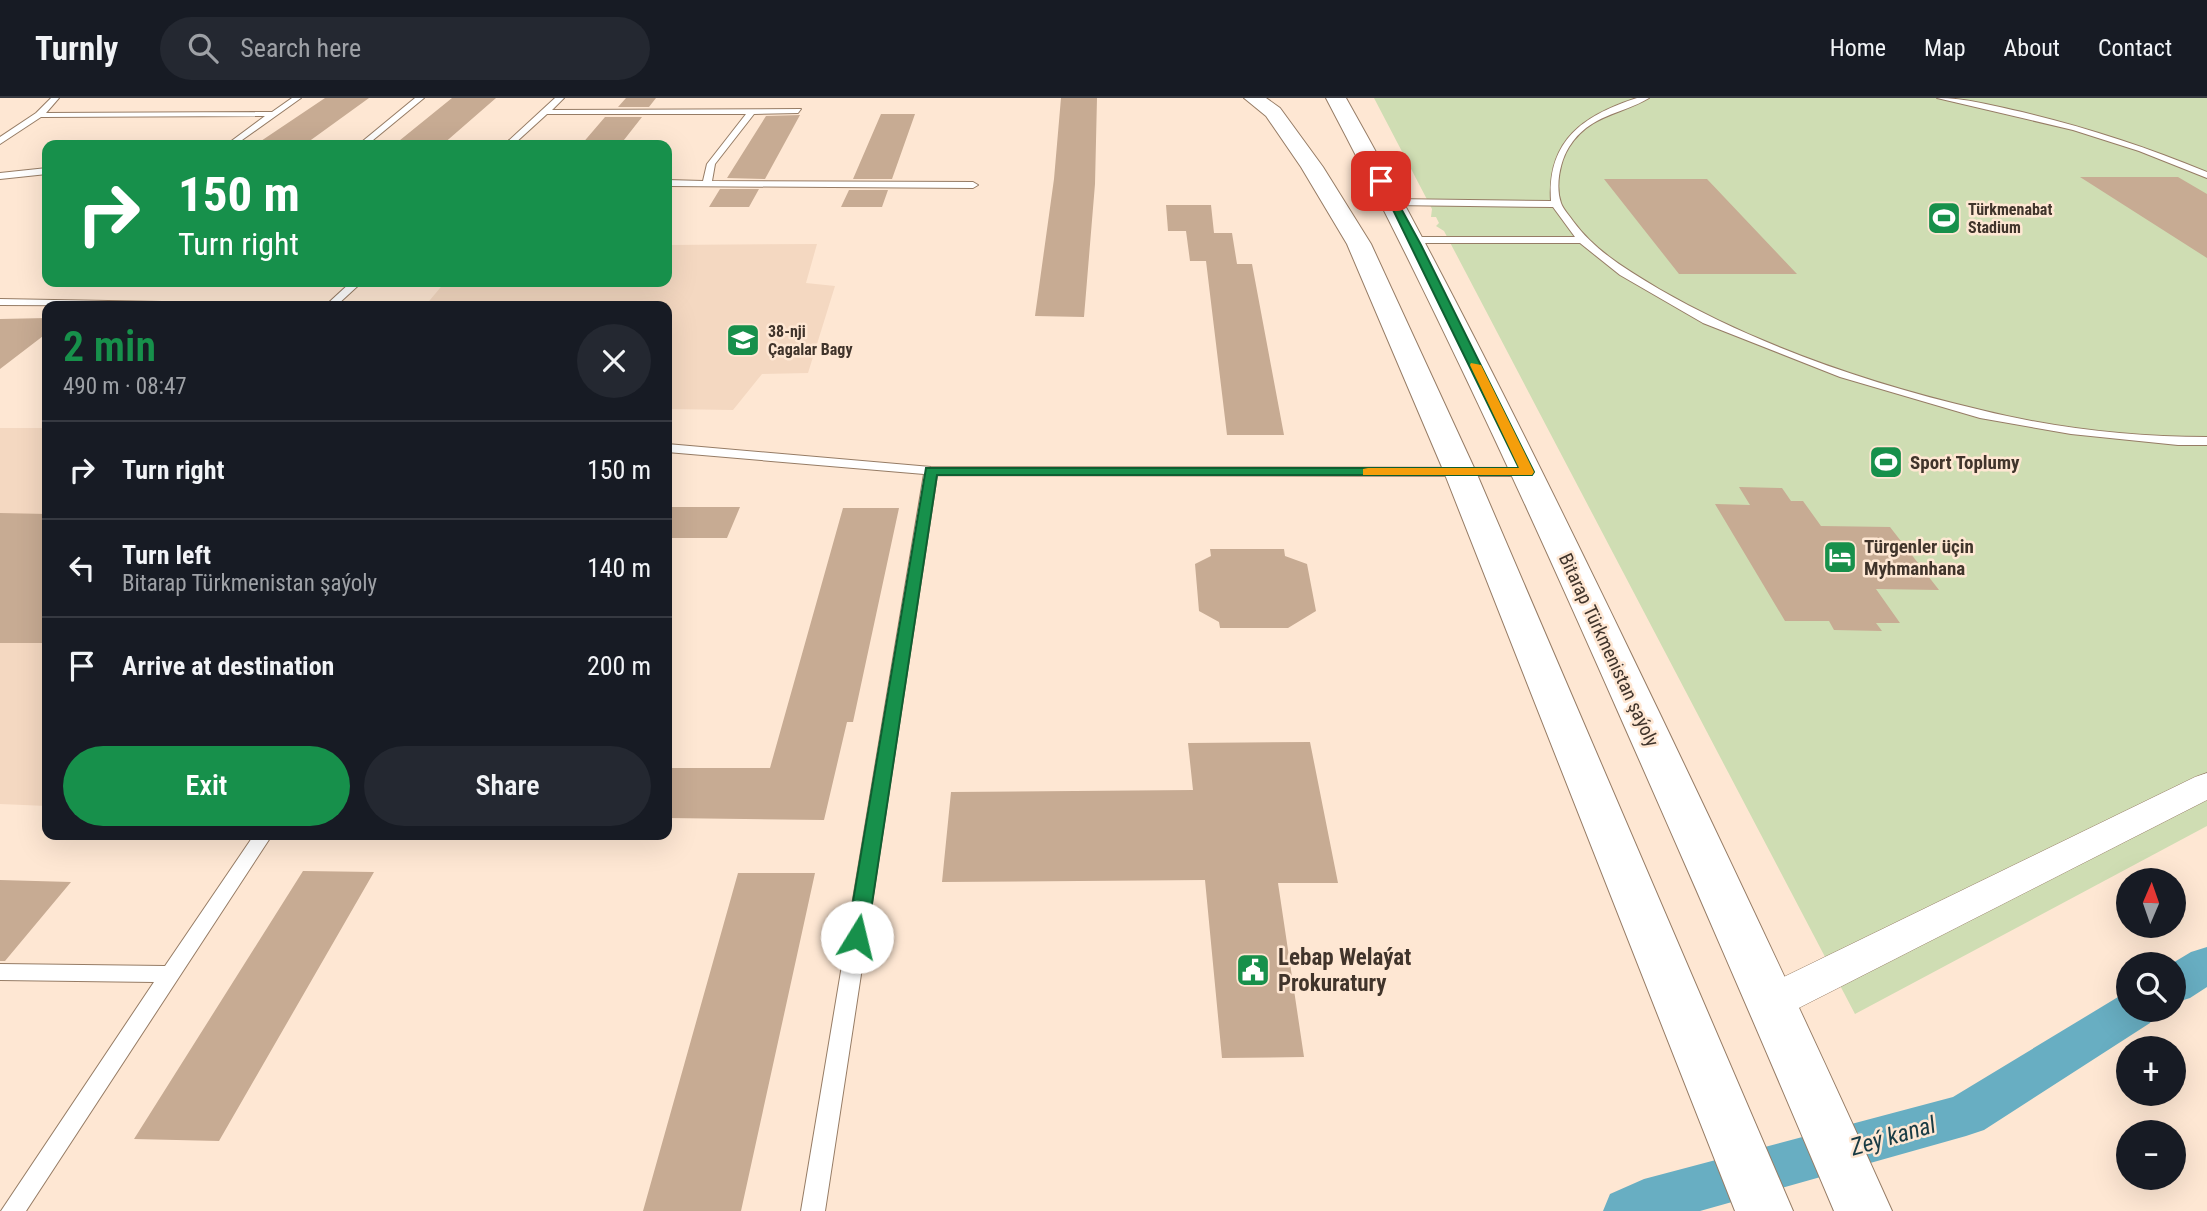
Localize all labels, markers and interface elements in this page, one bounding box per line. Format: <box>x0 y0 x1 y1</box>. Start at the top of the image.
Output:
search box <box>160 17 650 80</box>
text: Turnly <box>35 29 118 68</box>
icon: search <box>184 29 222 67</box>
text: Search here <box>240 33 361 63</box>
text: Home <box>1830 34 1886 62</box>
text: Map <box>1924 34 1966 62</box>
text: About <box>2004 34 2060 62</box>
text: Contact <box>2098 34 2172 62</box>
pin <box>1351 151 1411 211</box>
icon: arrive <box>1362 162 1400 200</box>
text: 150 m <box>178 166 300 223</box>
icon: right <box>63 168 154 259</box>
sports icon: Türkmenabat Stadium <box>1925 199 1963 237</box>
place label: Türkmenabat Stadium <box>1968 200 2052 237</box>
text: Turn right <box>178 225 299 263</box>
school or university icon: 38-nji Çagalar Bagy <box>724 321 762 359</box>
text: 2 min <box>63 322 156 371</box>
place label: 38-nji Çagalar Bagy <box>768 322 853 359</box>
button: close <box>577 324 651 398</box>
text: 490 m · 08:47 <box>63 373 187 400</box>
sports icon: Sport Toplumy <box>1867 443 1905 481</box>
icon: right <box>63 451 101 489</box>
place label: Sport Toplumy <box>1910 451 2020 474</box>
text: Turn right <box>122 455 224 485</box>
text: 150 m <box>587 455 651 485</box>
place label: Türgenler üçin Myhmanhana <box>1864 535 1974 580</box>
hotel icon: Türgenler üçin Myhmanhana <box>1821 538 1859 576</box>
text: Turn left <box>122 540 211 570</box>
icon: left <box>63 549 101 587</box>
street label: Bitarap Türkmenistan şaýoly <box>1554 550 1664 750</box>
text: 140 m <box>587 553 651 583</box>
text: Bitarap Türkmenistan şaýoly <box>122 570 377 597</box>
icon: arrive <box>63 647 101 685</box>
text: Arrive at destination <box>122 651 334 681</box>
text: 200 m <box>587 651 651 681</box>
button: Exit <box>63 746 350 826</box>
button: Share <box>364 746 651 826</box>
north arrow <box>2116 868 2186 938</box>
map controls <box>2116 868 2186 1190</box>
position arrow <box>820 900 894 974</box>
place label: Lebap Welaýat Prokuratury <box>1278 944 1411 997</box>
public building icon: Lebap Welaýat Prokuratury <box>1234 951 1272 989</box>
button: search <box>2116 952 2186 1022</box>
button: + <box>2116 1036 2186 1106</box>
water label: Zeý kanal <box>1846 1110 1939 1162</box>
button: − <box>2116 1120 2186 1190</box>

